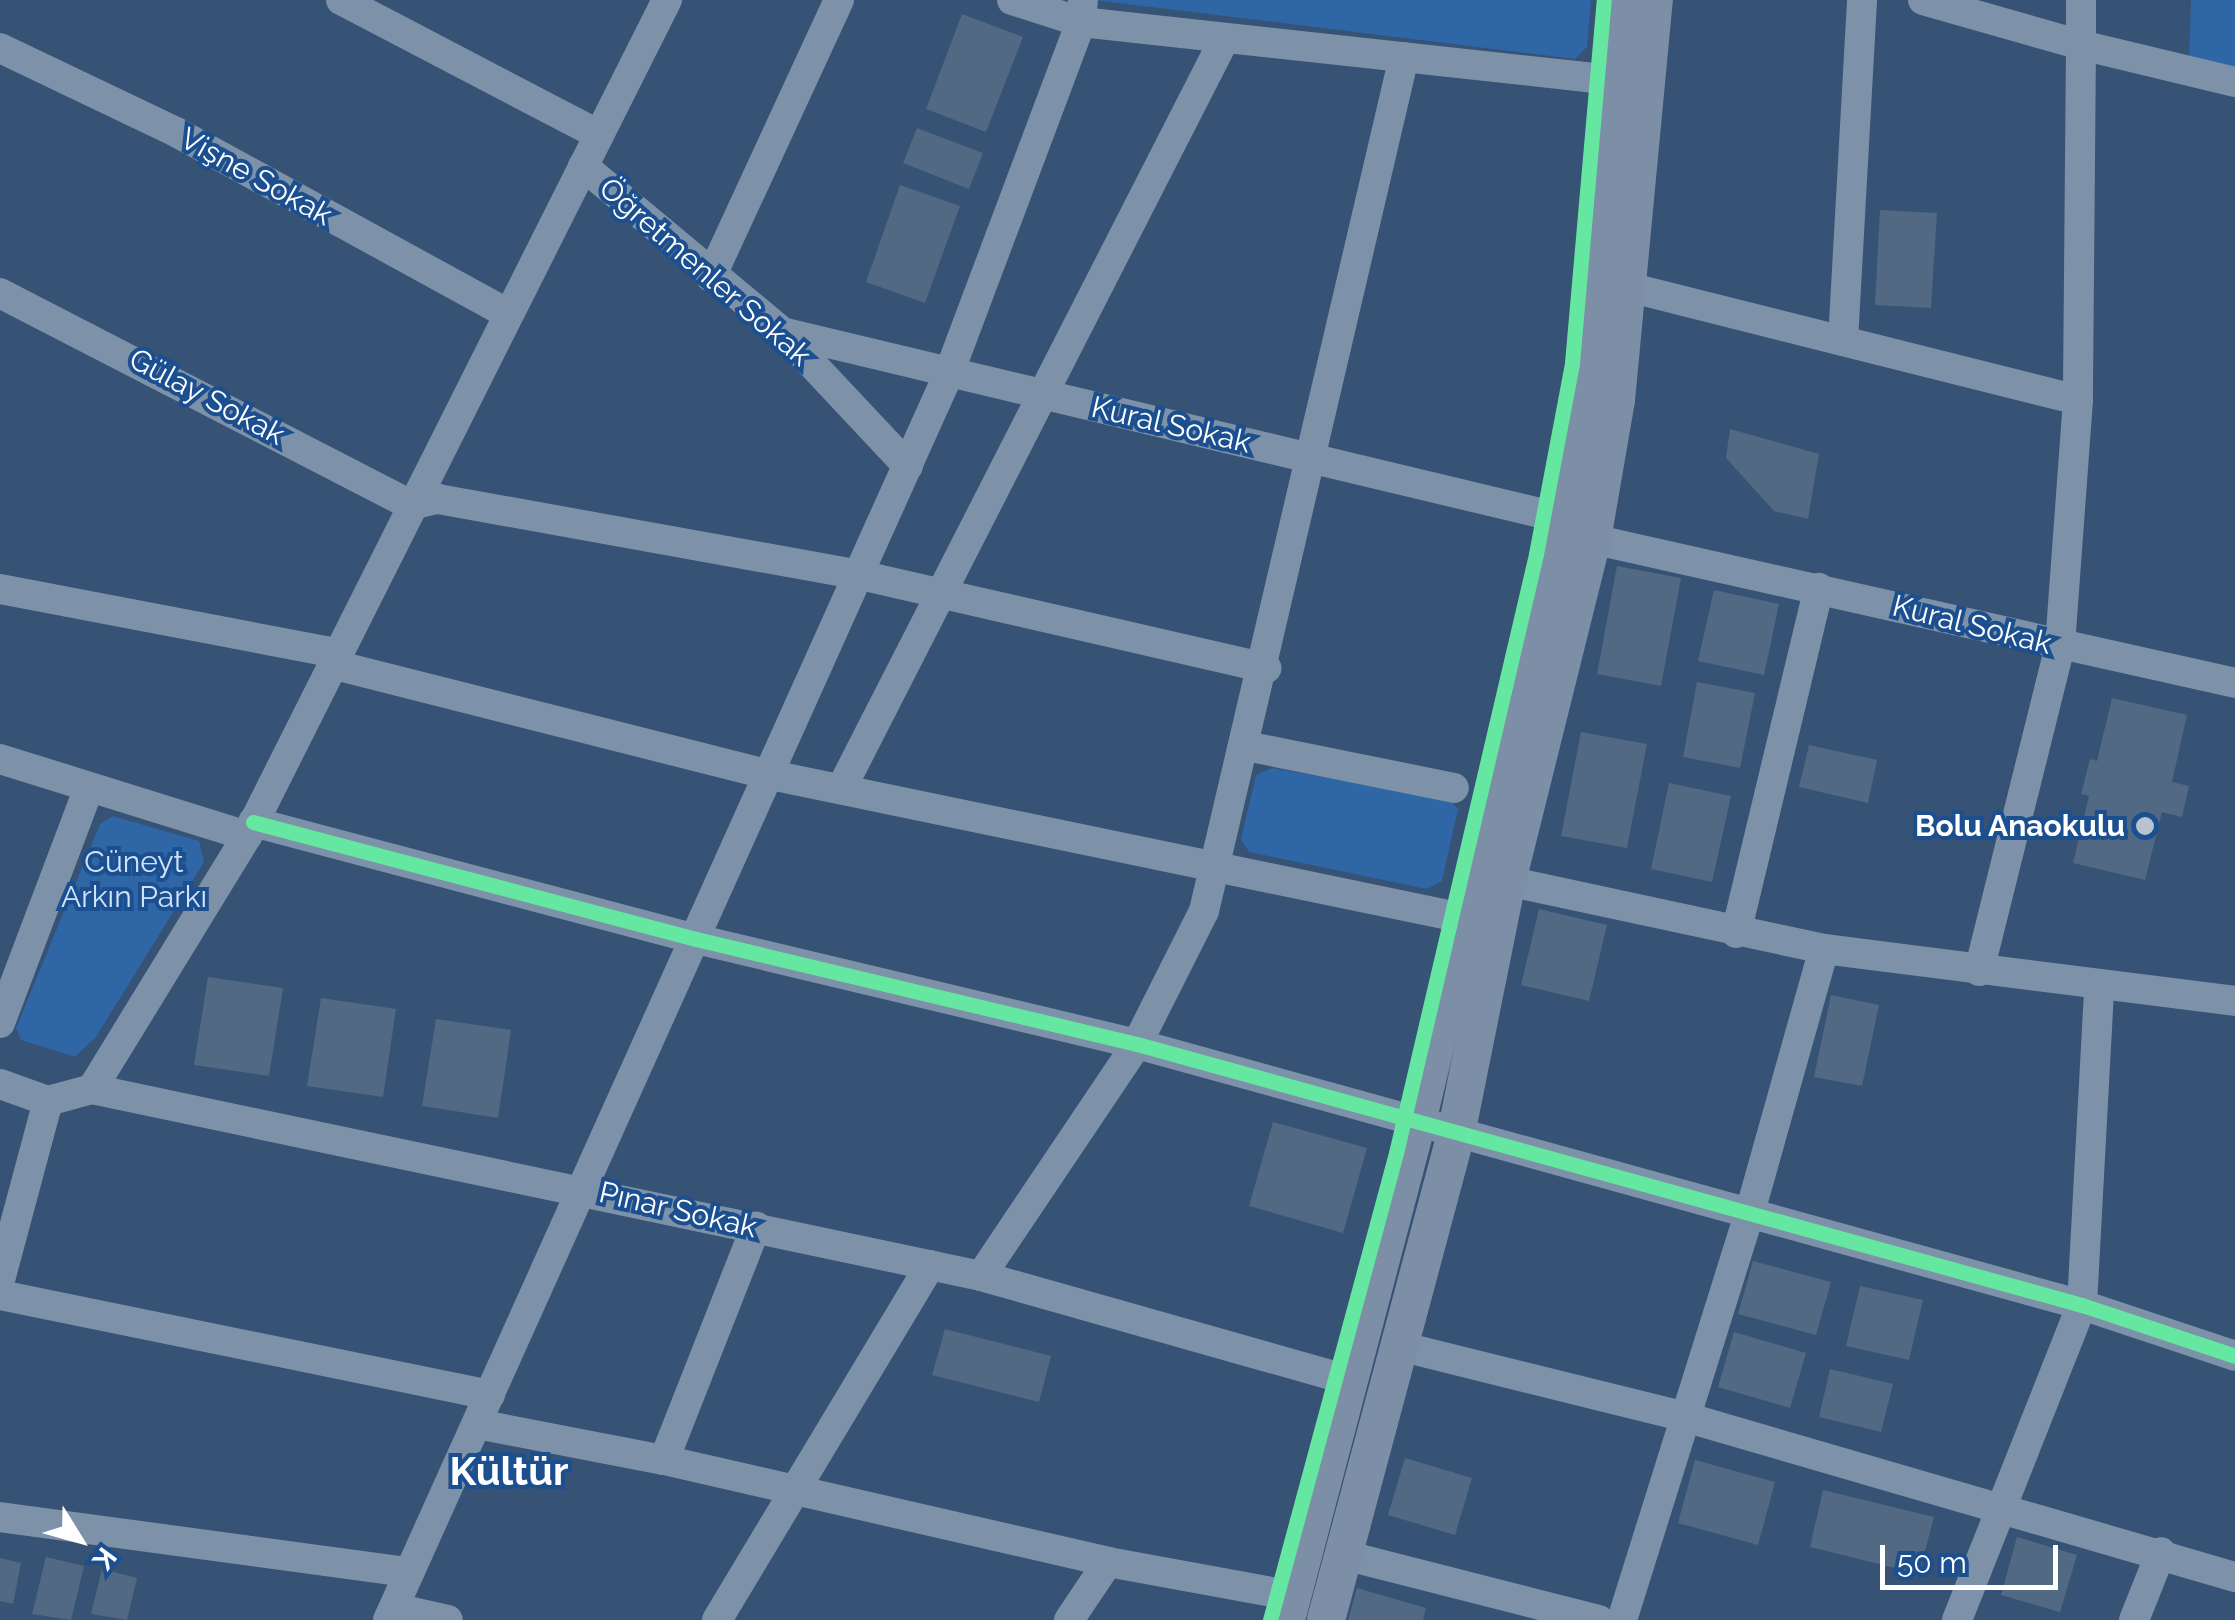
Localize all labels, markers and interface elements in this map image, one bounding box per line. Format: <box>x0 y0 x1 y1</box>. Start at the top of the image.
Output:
street label: Vişne Sokak <box>174 120 338 234</box>
street label: Öğretmenler Sokak <box>592 170 818 374</box>
street label: Gülay Sokak <box>123 341 291 453</box>
street label: Kural Sokak <box>1087 389 1255 461</box>
street label: Kural Sokak <box>1888 588 2056 662</box>
place label: Bolu Anaokulu <box>1914 808 2125 844</box>
marker: Bolu Anaokulu <box>2134 815 2156 837</box>
park label: Cüneyt Arkın Parkı <box>61 844 207 914</box>
street label: Pınar Sokak <box>595 1174 761 1246</box>
district label: Kültür <box>450 1447 568 1495</box>
north arrow <box>30 1490 130 1590</box>
scale bar <box>1885 1525 2062 1587</box>
text: K <box>86 1541 123 1576</box>
text: 50 m <box>1897 1545 1967 1580</box>

